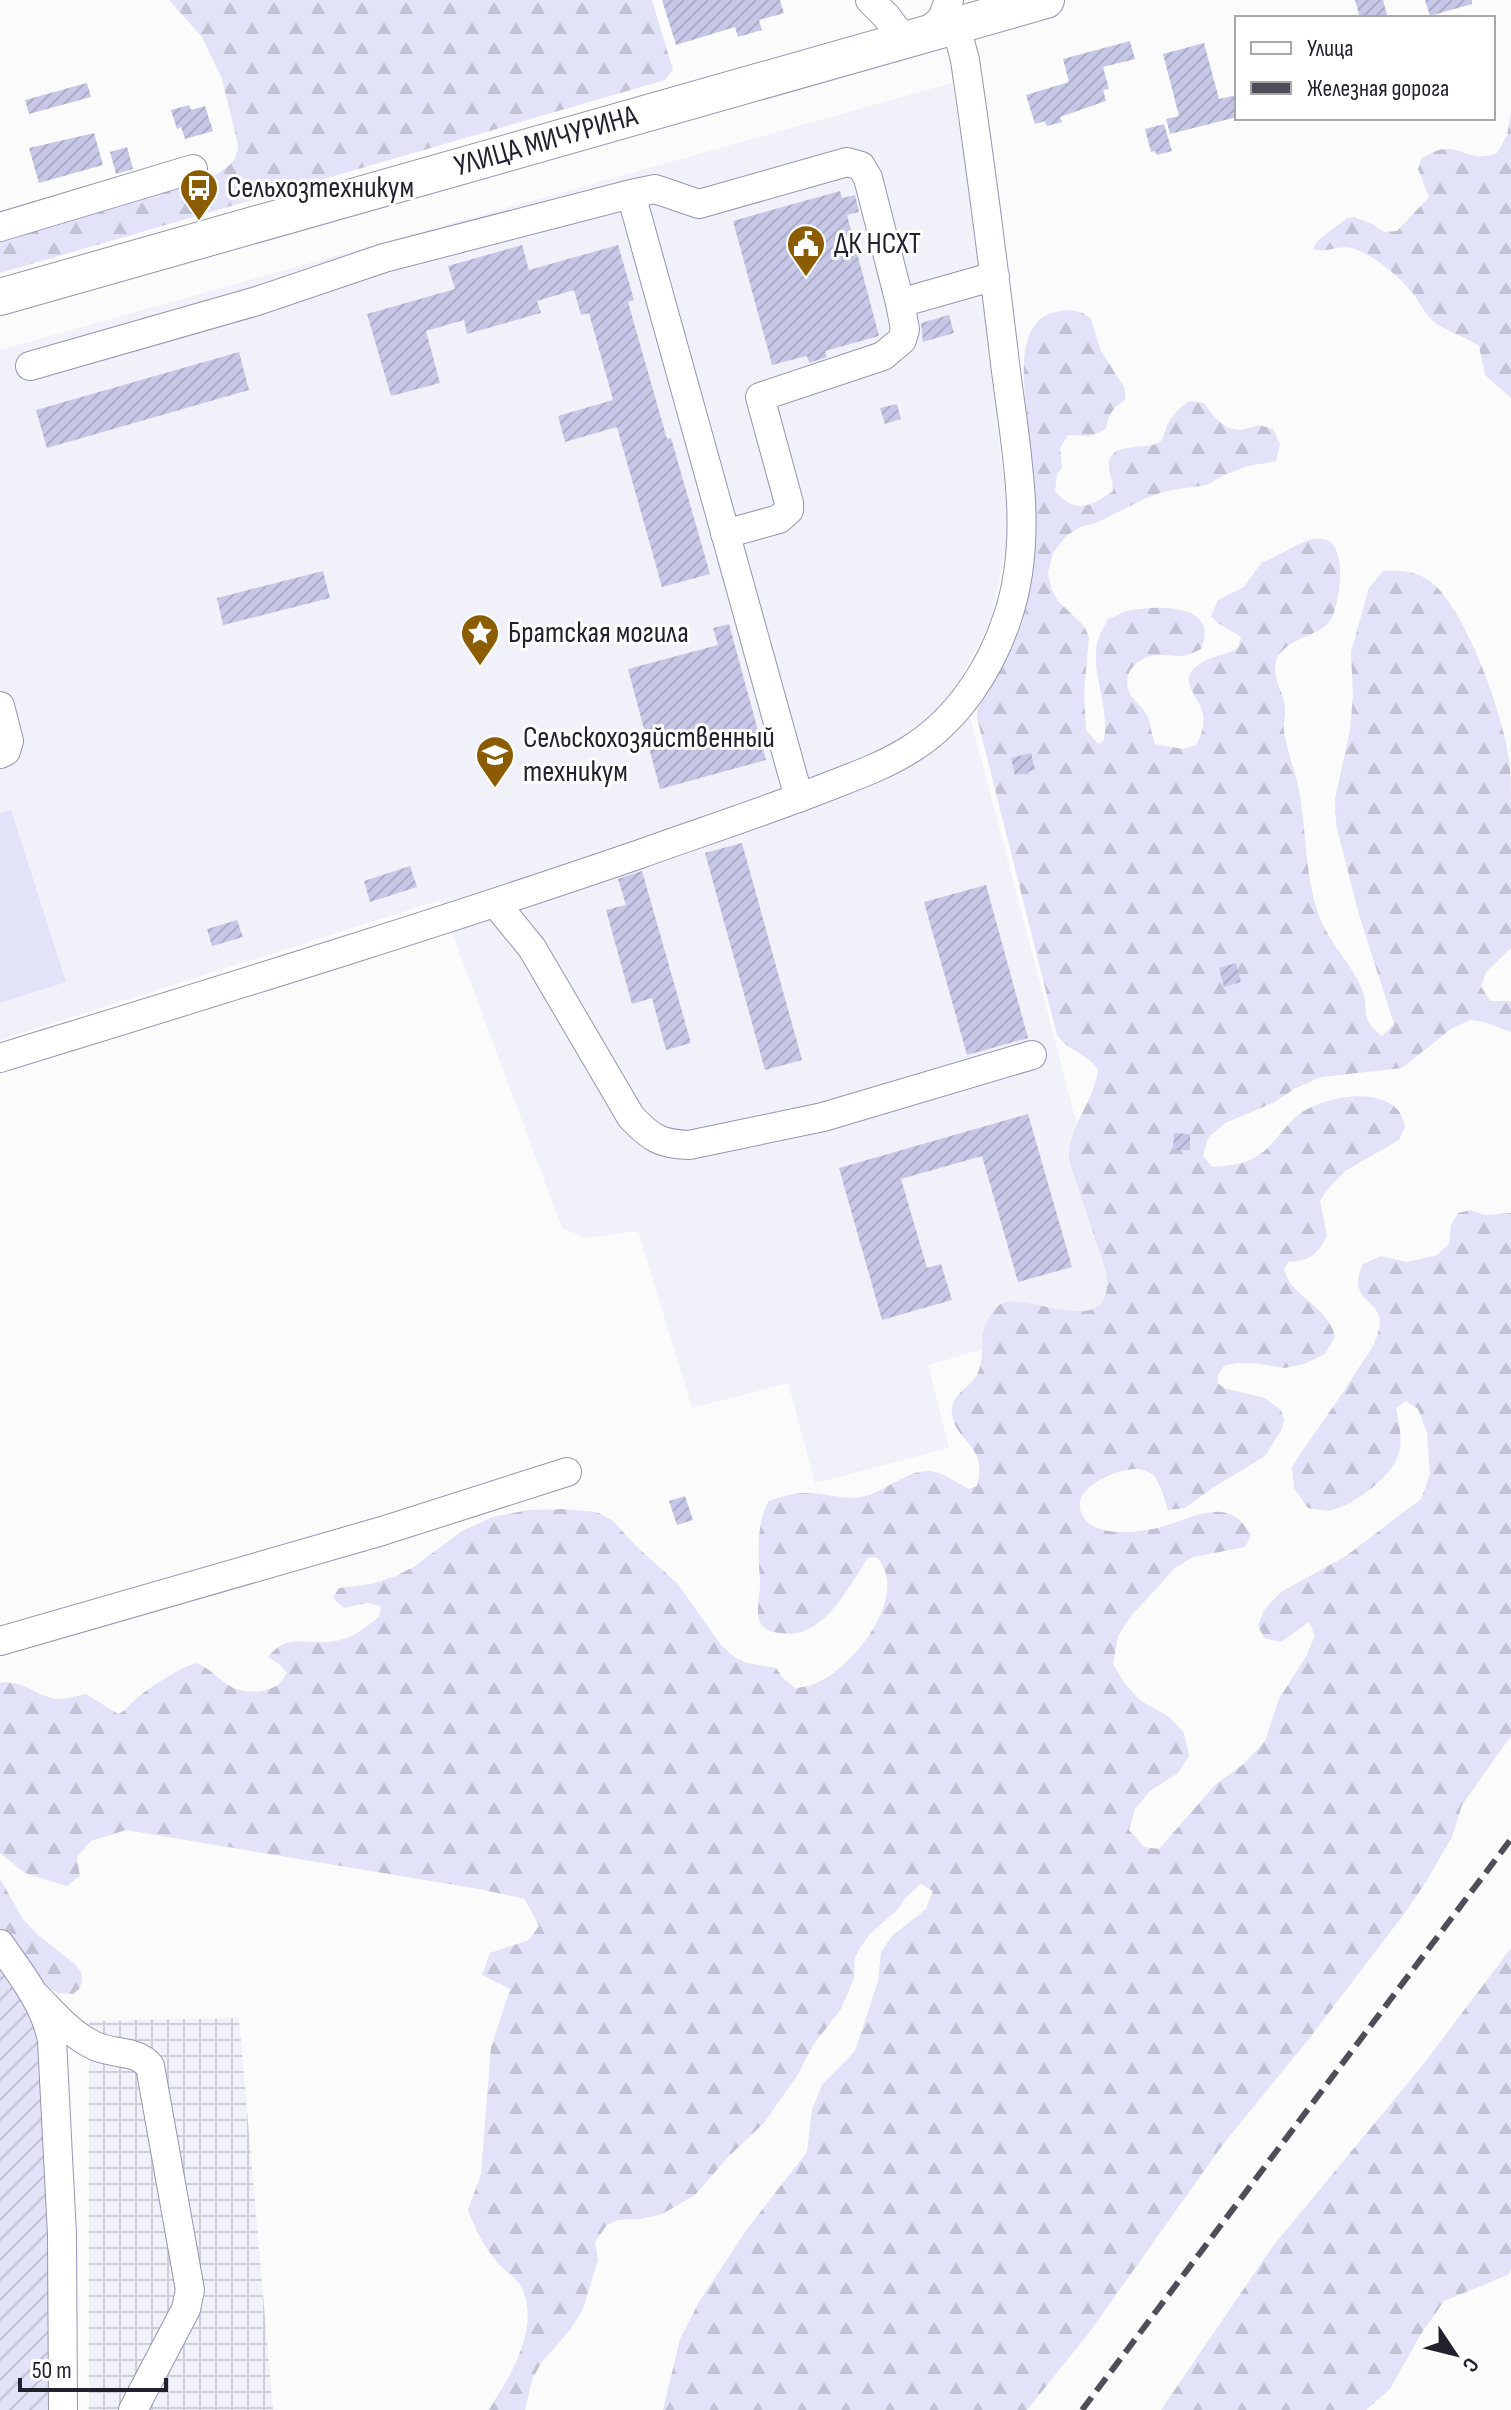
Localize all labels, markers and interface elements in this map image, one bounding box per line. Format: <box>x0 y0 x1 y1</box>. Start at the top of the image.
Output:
legend <box>1235 16 1495 120</box>
text: Улица <box>1307 34 1353 63</box>
text: Железная дорога <box>1307 74 1449 103</box>
street label: УЛИЦА МИЧУРИНА <box>450 98 642 184</box>
bus stop icon: Сельхозтехникум <box>178 167 220 222</box>
place label: Сельхозтехникум <box>227 170 414 206</box>
public building icon: ДК НСХТ <box>785 223 827 278</box>
place label: ДК НСХТ <box>834 226 921 262</box>
place icon: Братская могила <box>459 612 501 667</box>
place label: Братская могила <box>508 615 689 651</box>
place label: Сельскохозяйственный техникум <box>523 720 775 790</box>
school or university icon: Сельскохозяйственный техникум <box>474 734 516 789</box>
north arrow <box>1415 2314 1495 2394</box>
scale bar <box>20 2342 166 2392</box>
text: С <box>1456 2352 1484 2377</box>
text: 50 m <box>32 2356 72 2385</box>

